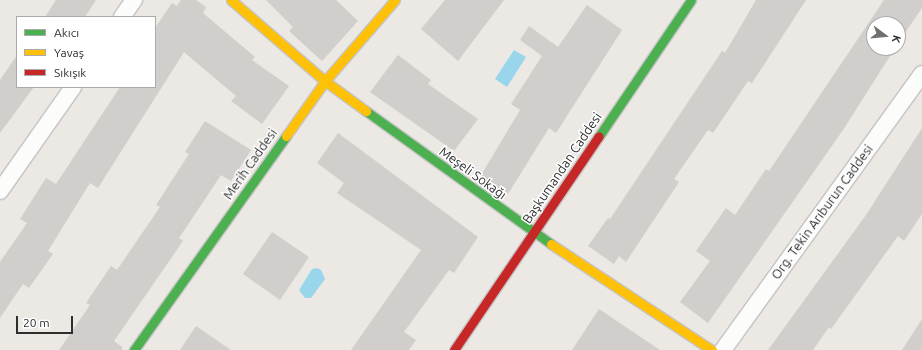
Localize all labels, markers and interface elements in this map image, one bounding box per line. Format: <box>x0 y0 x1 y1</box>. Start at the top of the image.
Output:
legend <box>16 16 156 88</box>
north arrow <box>866 16 906 56</box>
text: Akıcı <box>54 26 79 39</box>
text: K <box>890 34 903 44</box>
text: Yavaş <box>54 46 84 59</box>
text: Sıkışık <box>54 66 86 79</box>
street label: Başkumandan Caddesi <box>519 110 605 226</box>
street label: Merih Caddesi <box>220 126 280 202</box>
street label: Org. Tekin Arıburun Caddesi <box>768 142 876 282</box>
street label: Meşeli Sokağı <box>436 143 510 203</box>
scale bar <box>18 308 75 334</box>
text: 20 m <box>23 316 50 329</box>

